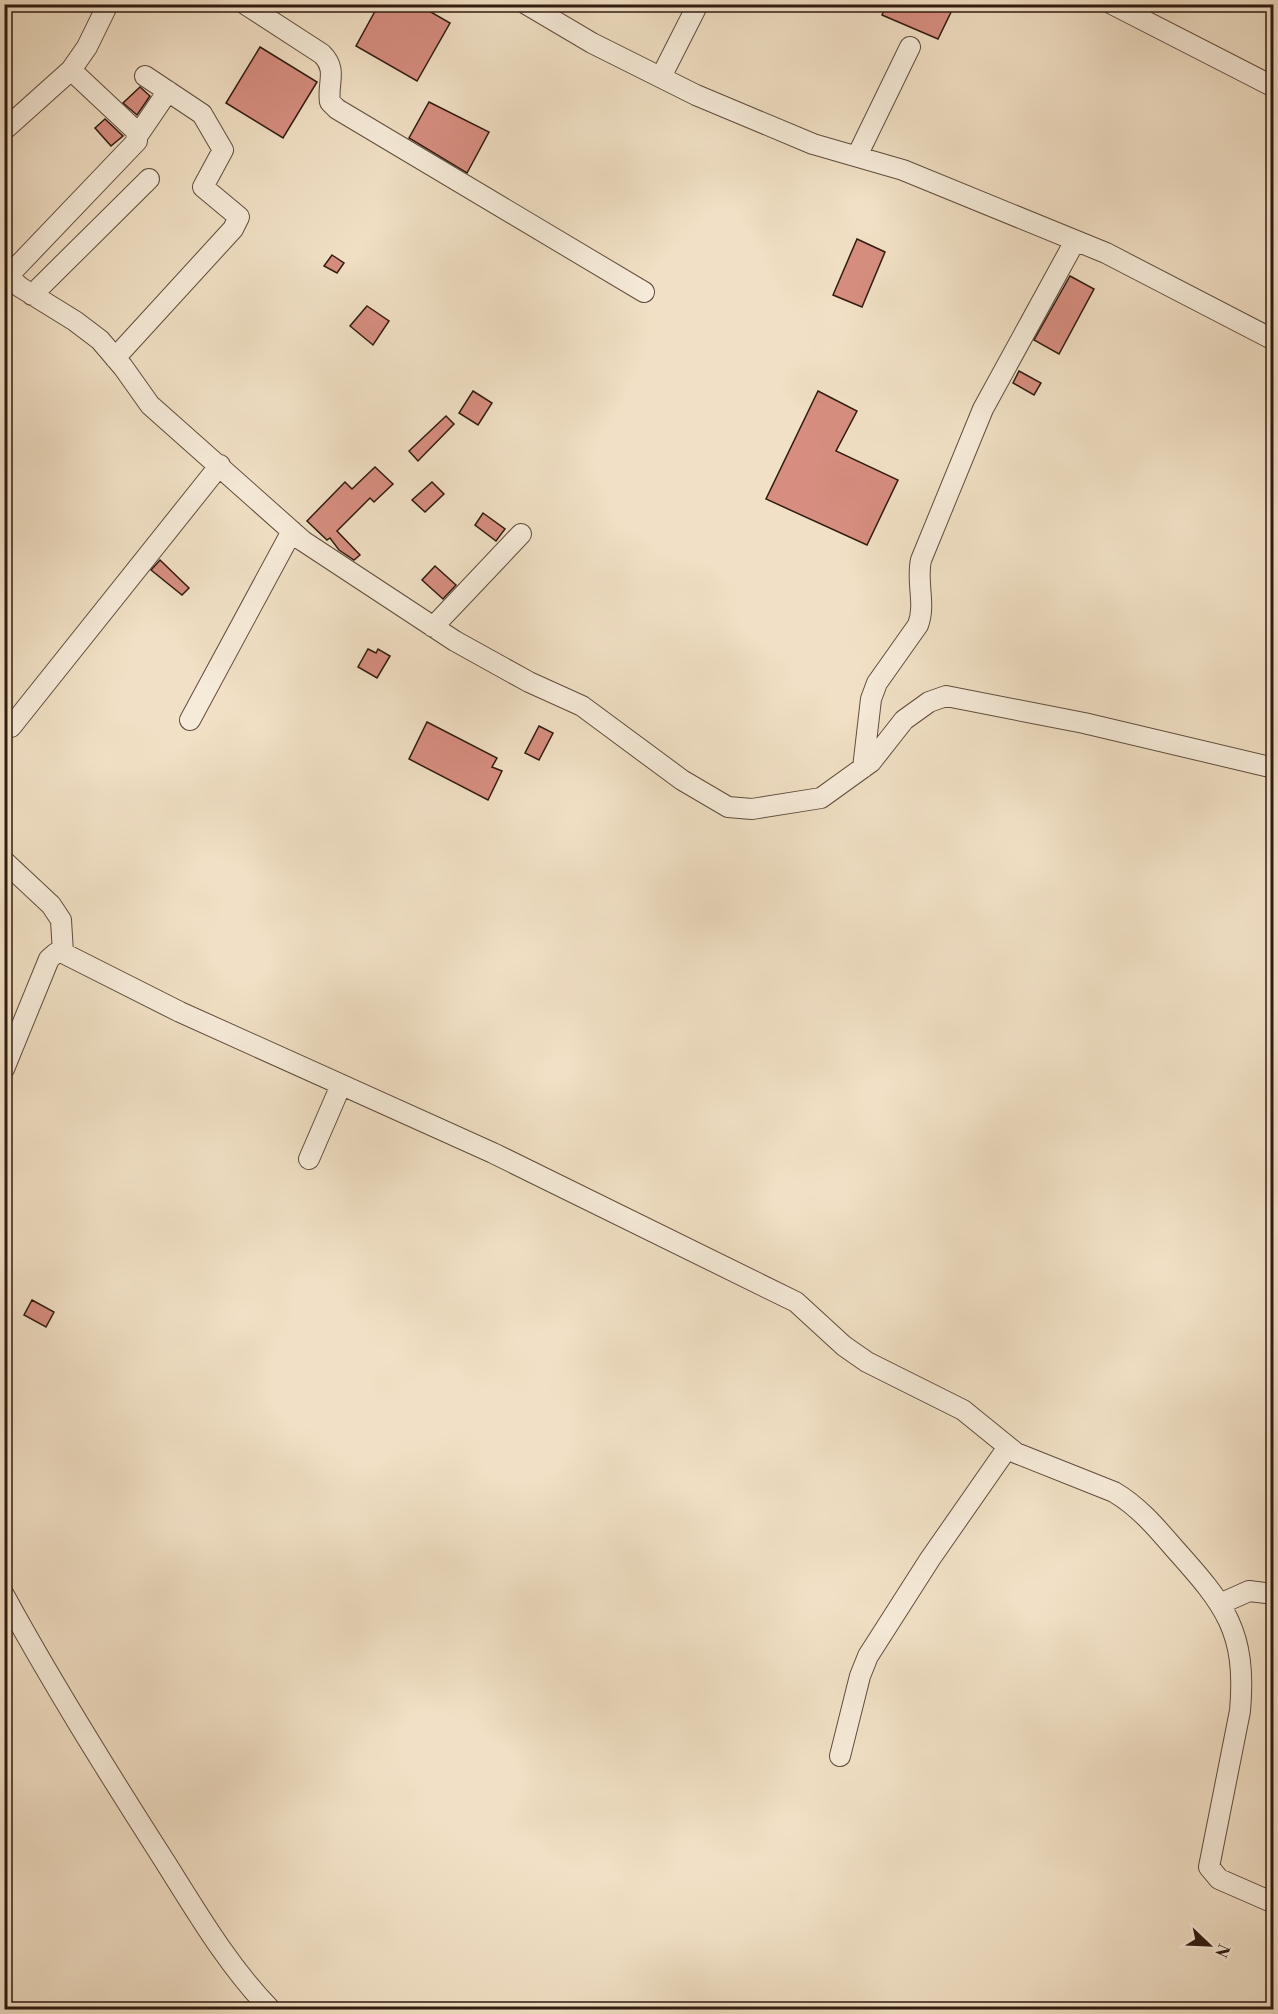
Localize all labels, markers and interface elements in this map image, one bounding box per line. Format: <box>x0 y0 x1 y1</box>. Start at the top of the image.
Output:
north arrow <box>1179 1915 1239 1975</box>
text: N <box>1210 1941 1234 1961</box>

